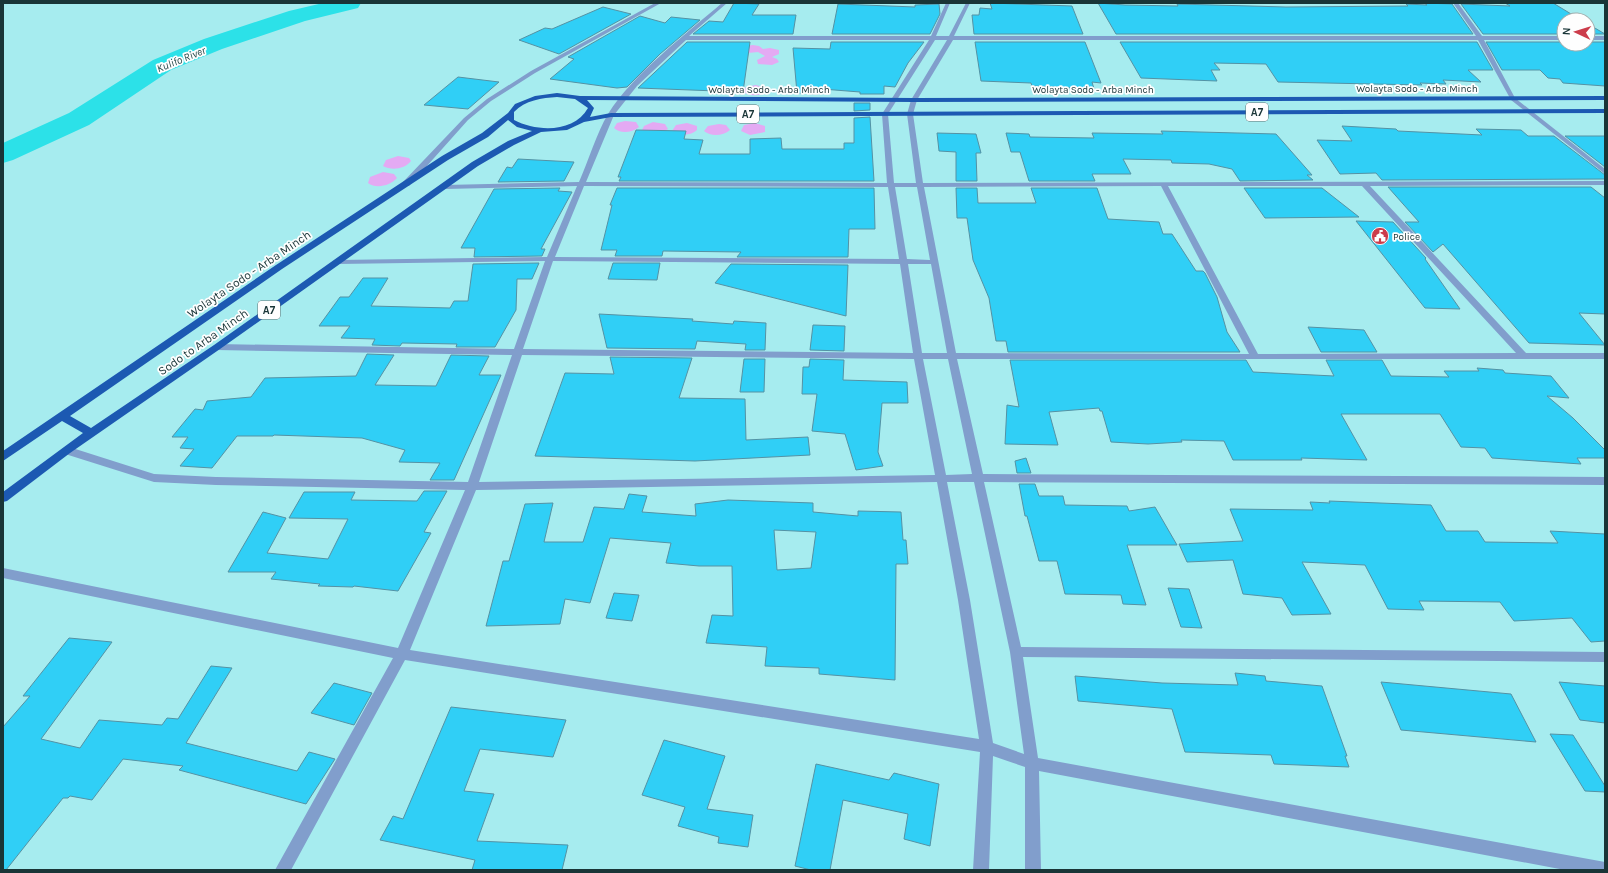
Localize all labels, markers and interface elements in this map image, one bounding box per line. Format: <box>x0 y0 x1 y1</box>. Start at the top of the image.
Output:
north arrow <box>1556 12 1596 52</box>
text: N <box>1560 27 1573 36</box>
water label: Kulifo River <box>155 43 209 75</box>
street label: Wolayta Sodo - Arba Minch <box>1356 83 1478 95</box>
street label: Wolayta Sodo - Arba Minch <box>708 84 830 96</box>
street label: Wolayta Sodo - Arba Minch <box>1032 84 1154 96</box>
road number: A7 <box>1246 103 1268 121</box>
road number: A7 <box>737 105 759 123</box>
public building icon: Police <box>1370 226 1390 246</box>
street label: Wolayta Sodo - Arba Minch <box>185 227 313 321</box>
place label: Police <box>1393 231 1420 243</box>
road number: A7 <box>258 301 280 319</box>
street label: Sodo to Arba Minch <box>155 306 251 378</box>

